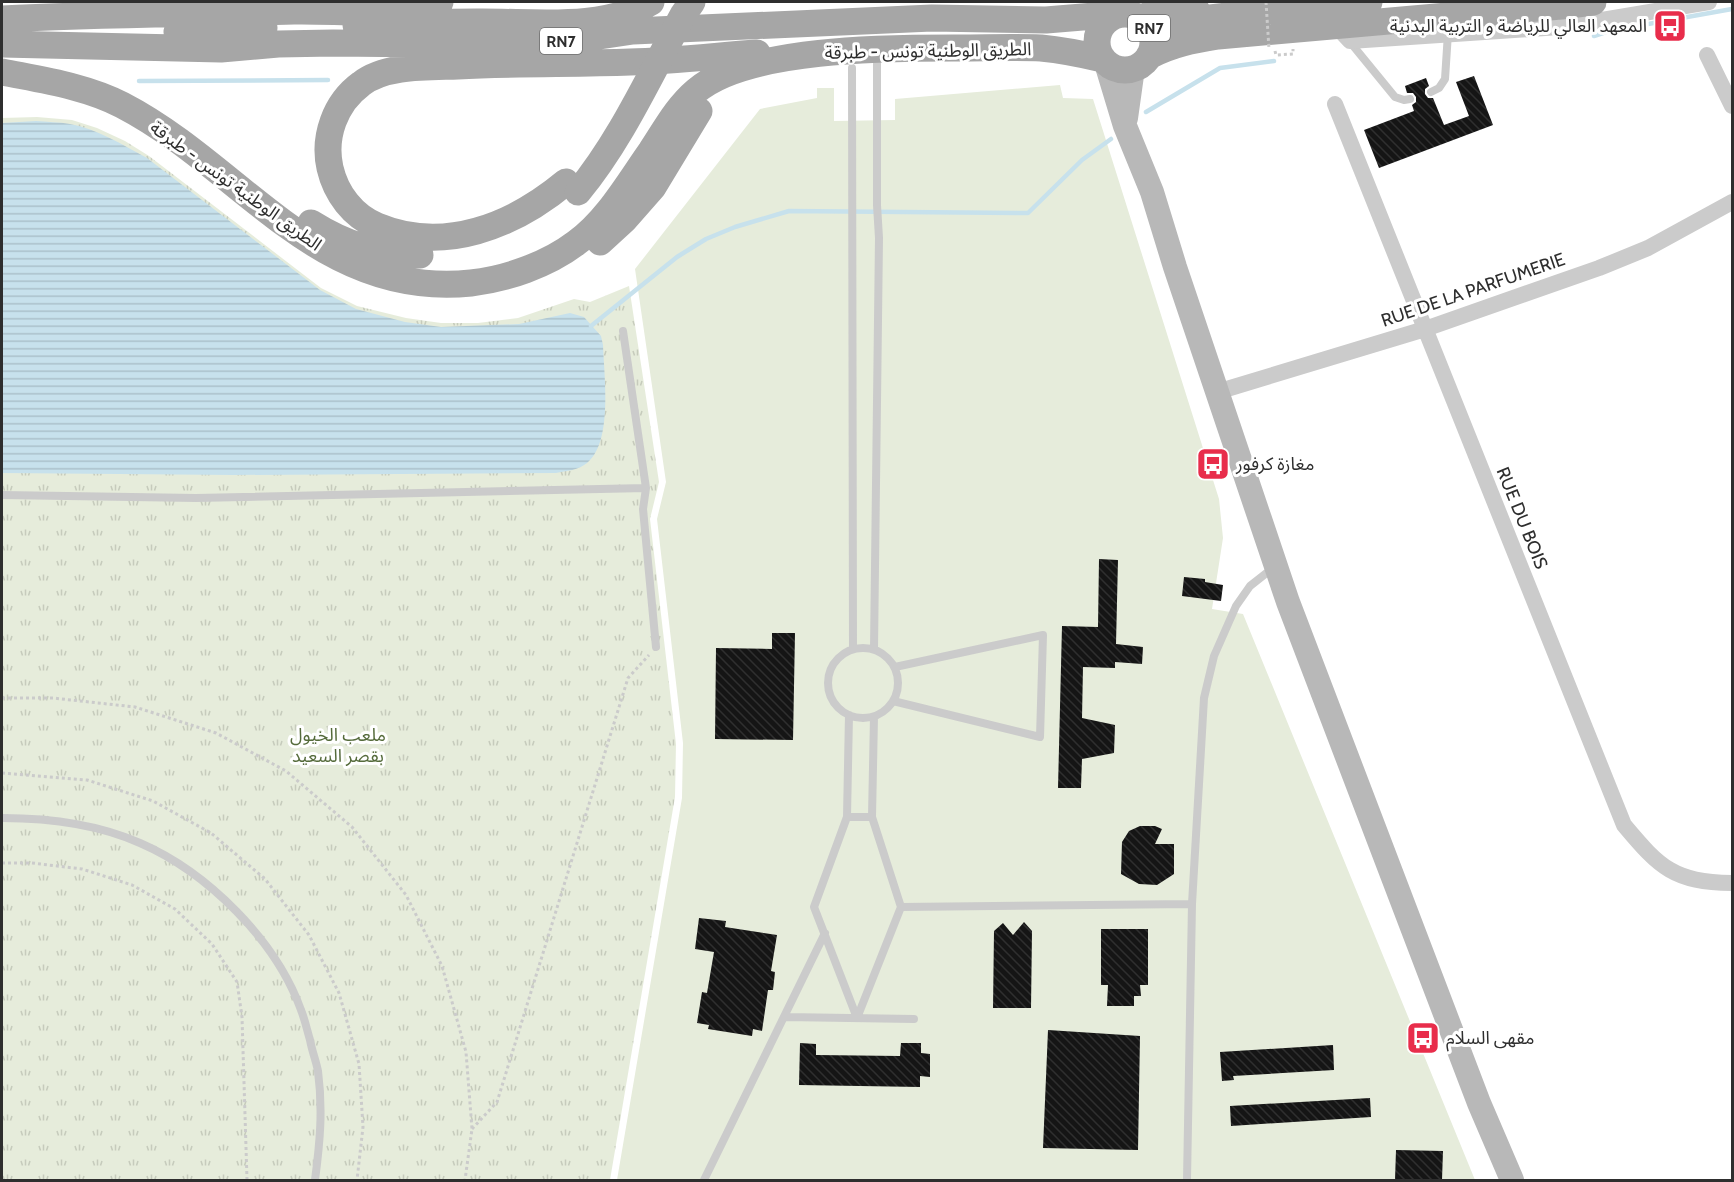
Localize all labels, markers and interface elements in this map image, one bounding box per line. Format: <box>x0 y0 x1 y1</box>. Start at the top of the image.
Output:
bus stop icon: المعهد العالي للرياضة و التربية البدنية <box>1652 8 1688 44</box>
road number: RN7 <box>1128 15 1170 41</box>
place label: المعهد العالي للرياضة و التربية البدنية <box>1390 15 1647 39</box>
road number: RN7 <box>540 28 582 54</box>
street label: الطريق الوطنية تونس - طبرقة <box>824 38 1032 64</box>
street label: الطريق الوطنية تونس - طبرقة <box>146 116 326 256</box>
street label: RUE DE LA PARFUMERIE <box>1378 248 1568 332</box>
bus stop icon: مغازة كرفور <box>1195 446 1231 482</box>
place label: مغازة كرفور <box>1235 453 1314 475</box>
street label: RUE DU BOIS <box>1492 464 1552 572</box>
park label: ملعب الخيول بقصر السعيد <box>290 724 386 767</box>
bus stop icon: مقهى السلام <box>1405 1020 1441 1056</box>
place label: مقهى السلام <box>1446 1027 1535 1052</box>

